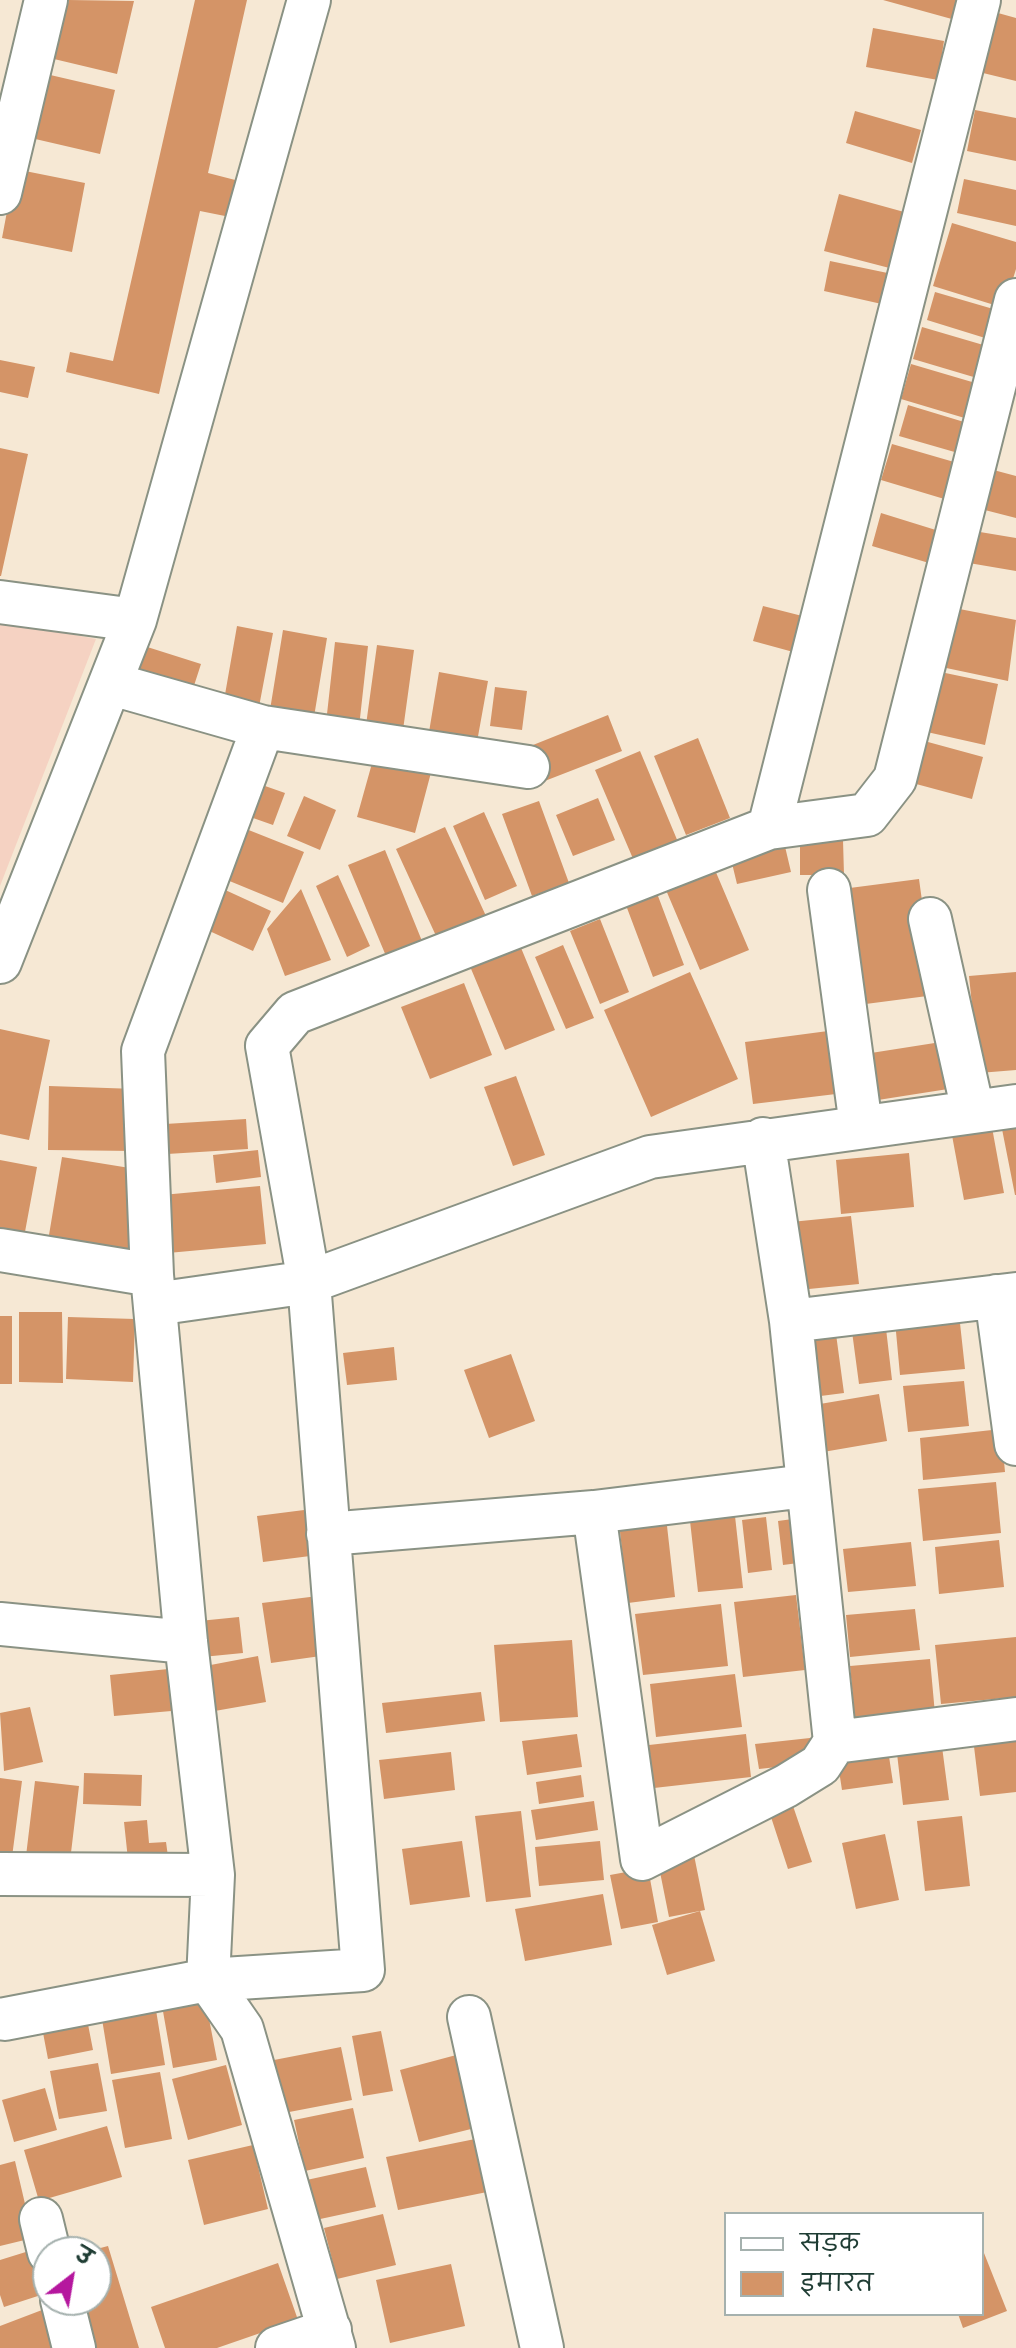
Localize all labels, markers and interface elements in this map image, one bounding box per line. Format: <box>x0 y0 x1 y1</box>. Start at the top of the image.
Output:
legend <box>724 2212 984 2316</box>
text: सड़क <box>800 2229 859 2258</box>
north arrow <box>32 2236 112 2316</box>
text: उ <box>70 2241 97 2272</box>
text: इमारत <box>800 2269 873 2298</box>

